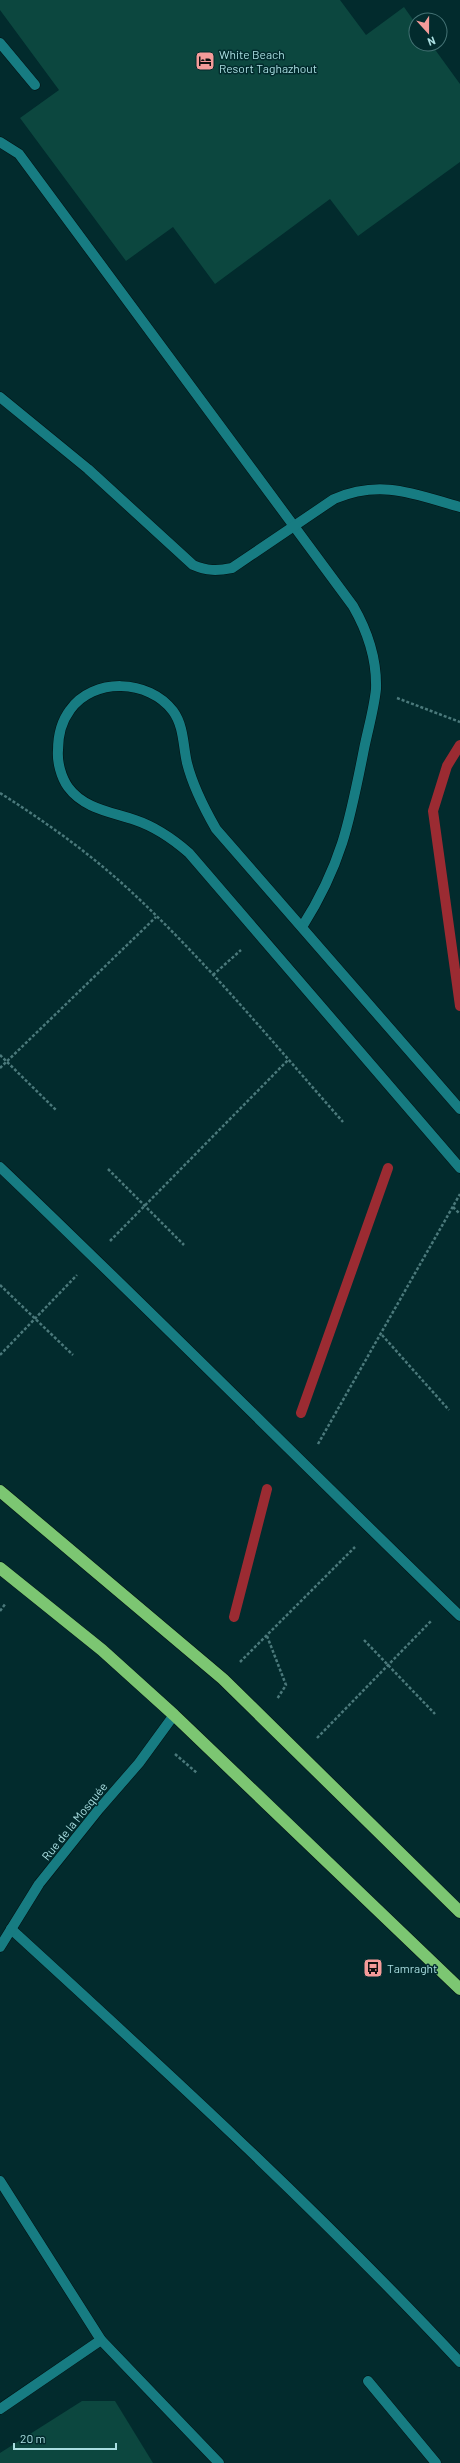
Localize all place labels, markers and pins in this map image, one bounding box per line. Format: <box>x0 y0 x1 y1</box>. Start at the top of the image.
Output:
place label: White Beach Resort Taghazhout <box>219 47 317 75</box>
hotel icon: White Beach Resort Taghazhout <box>194 50 216 72</box>
bus stop icon: Tamraght <box>362 1957 384 1979</box>
place label: Tamraght <box>387 1961 437 1975</box>

